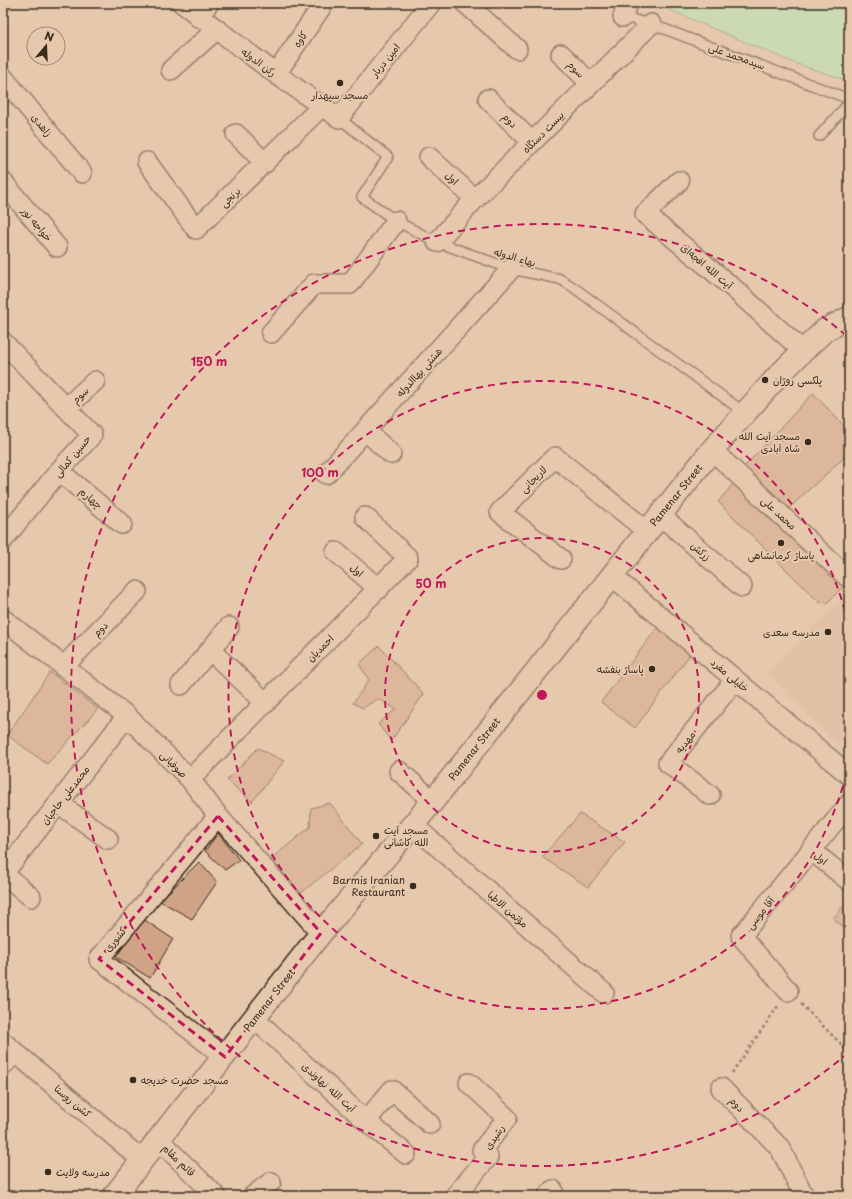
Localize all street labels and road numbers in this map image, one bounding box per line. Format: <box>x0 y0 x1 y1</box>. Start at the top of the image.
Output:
street label: کاوه <box>289 28 310 50</box>
street label: سیدمحمد علی <box>707 38 768 74</box>
street label: امین دربار <box>366 40 403 80</box>
street label: رکن الدوله <box>239 44 280 79</box>
street label: سوم <box>564 57 589 82</box>
street label: بیست دستگاه <box>518 107 567 156</box>
street label: دوم <box>498 109 522 132</box>
street label: زاهدی <box>28 110 56 140</box>
street label: اول <box>442 167 463 188</box>
street label: برنجی <box>216 183 244 211</box>
street label: خواجه نور <box>18 202 56 244</box>
street label: آیت الله افجه‌ای <box>678 239 737 292</box>
street label: بهاء الدوله <box>492 243 538 270</box>
street label: هشتی بهاالدوله <box>392 343 446 401</box>
street label: سوم <box>68 382 93 407</box>
street label: حسین کمالی <box>50 431 95 481</box>
street label: Pamenar Street <box>646 460 705 529</box>
street label: لاریجانی <box>516 462 550 496</box>
street label: چهارم <box>76 483 106 513</box>
street label: محمد علی <box>758 493 800 534</box>
street label: زرکش <box>688 538 715 564</box>
street label: اول <box>347 559 367 580</box>
street label: دوم <box>89 617 112 641</box>
street label: احمدیان <box>303 631 337 665</box>
street label: خلیلی مفرد <box>707 654 753 696</box>
street label: Pamenar Street <box>444 714 503 783</box>
street label: مهدیه <box>671 727 698 756</box>
street label: صوفیانی <box>157 747 191 781</box>
street label: محمدعلی حاجیان <box>37 762 93 828</box>
street label: اول <box>811 847 831 868</box>
street label: مؤتمن الاطبا <box>485 887 532 931</box>
street label: آقا موسی <box>742 893 778 933</box>
street label: کشوری <box>100 923 130 954</box>
street label: Pamenar Street <box>239 965 298 1034</box>
street label: آیت الله نهاوندی <box>299 1058 360 1115</box>
street label: کشن روستا <box>51 1081 95 1121</box>
street label: دوم <box>725 1093 749 1116</box>
street label: رشیدی <box>480 1121 508 1152</box>
street label: قائم مقام <box>159 1140 199 1180</box>

